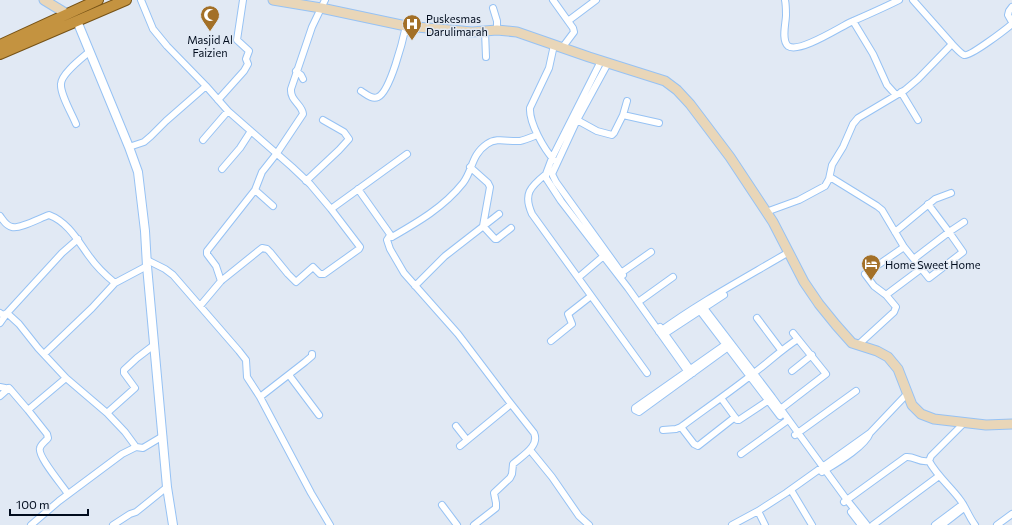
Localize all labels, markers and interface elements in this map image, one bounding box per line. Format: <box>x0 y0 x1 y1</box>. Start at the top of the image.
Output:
mosque icon: Masjid Al Faizien <box>199 4 221 32</box>
place label: Puskesmas Darulimarah <box>426 12 488 38</box>
hospital icon: Puskesmas Darulimarah <box>401 13 423 41</box>
place label: Masjid Al Faizien <box>187 33 233 59</box>
hotel icon: Home Sweet Home <box>860 253 882 281</box>
place label: Home Sweet Home <box>885 258 981 271</box>
scale bar <box>10 491 88 517</box>
text: 100 m <box>16 497 50 511</box>

